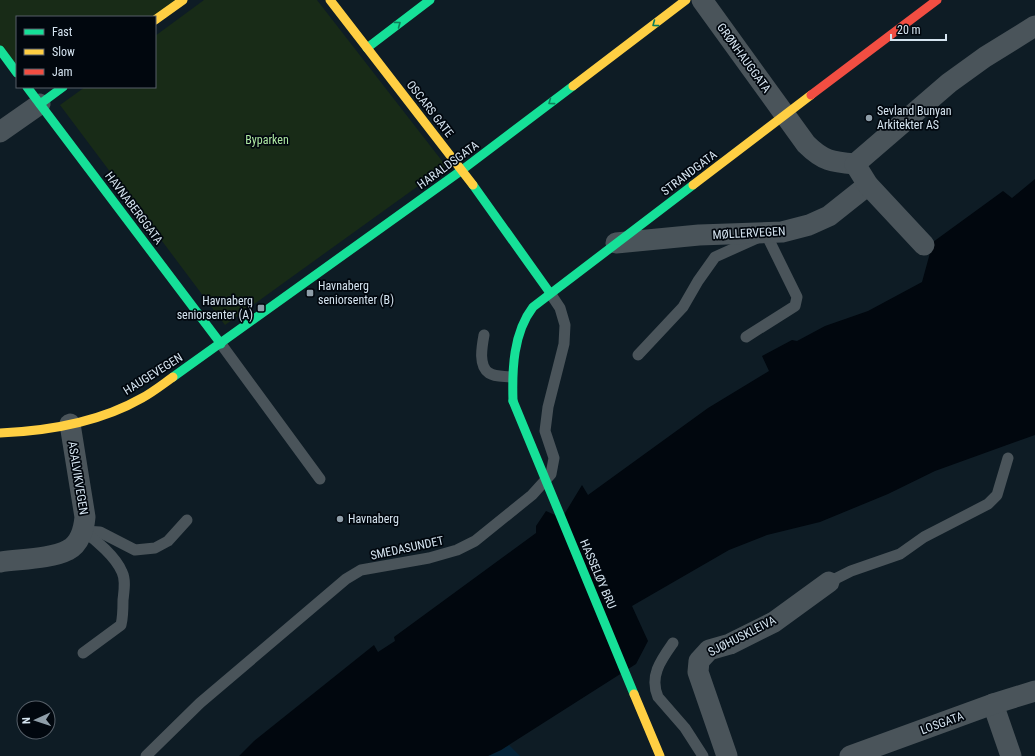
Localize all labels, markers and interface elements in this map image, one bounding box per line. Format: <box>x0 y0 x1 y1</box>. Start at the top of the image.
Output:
legend <box>16 16 156 88</box>
scale bar <box>891 16 946 42</box>
one-way arrow <box>652 19 659 26</box>
street label: GRØNHAUGGATA <box>714 21 774 95</box>
one-way arrow <box>394 22 401 29</box>
text: 20 m <box>897 23 921 37</box>
text: Fast <box>52 25 73 39</box>
text: Slow <box>52 45 75 59</box>
text: Jam <box>52 65 73 79</box>
street label: OSCARS GATE <box>404 78 456 140</box>
one-way arrow <box>549 97 556 104</box>
place label: Sevland Bunyan Arkitekter AS <box>877 104 952 132</box>
marker: Sevland Bunyan Arkitekter AS <box>864 113 874 123</box>
park label: Byparken <box>245 133 289 147</box>
street label: HARALDSGATA <box>415 138 481 192</box>
street label: STRANDGATA <box>658 148 720 198</box>
street label: HAVNABERGGATA <box>102 169 166 247</box>
street label: MØLLERVEGEN <box>712 224 786 242</box>
place label: Havnaberg seniorsenter (B) <box>318 279 394 307</box>
marker: Havnaberg seniorsenter (B) <box>305 288 315 298</box>
place label: Havnaberg seniorsenter (A) <box>177 294 253 322</box>
marker: Havnaberg seniorsenter (A) <box>256 303 266 313</box>
street label: HAUGEVEGEN <box>121 350 185 398</box>
street label: ASALVIKVEGEN <box>65 440 91 516</box>
place label: Havnaberg <box>348 512 399 526</box>
marker: Havnaberg <box>335 514 345 524</box>
street label: SMEDASUNDET <box>369 533 445 563</box>
street label: HASSELØY BRU <box>577 537 619 611</box>
street label: SJØHUSKLEIVA <box>706 613 778 659</box>
north arrow <box>16 700 56 740</box>
street label: LOSGATA <box>919 709 965 737</box>
text: N <box>20 717 33 724</box>

